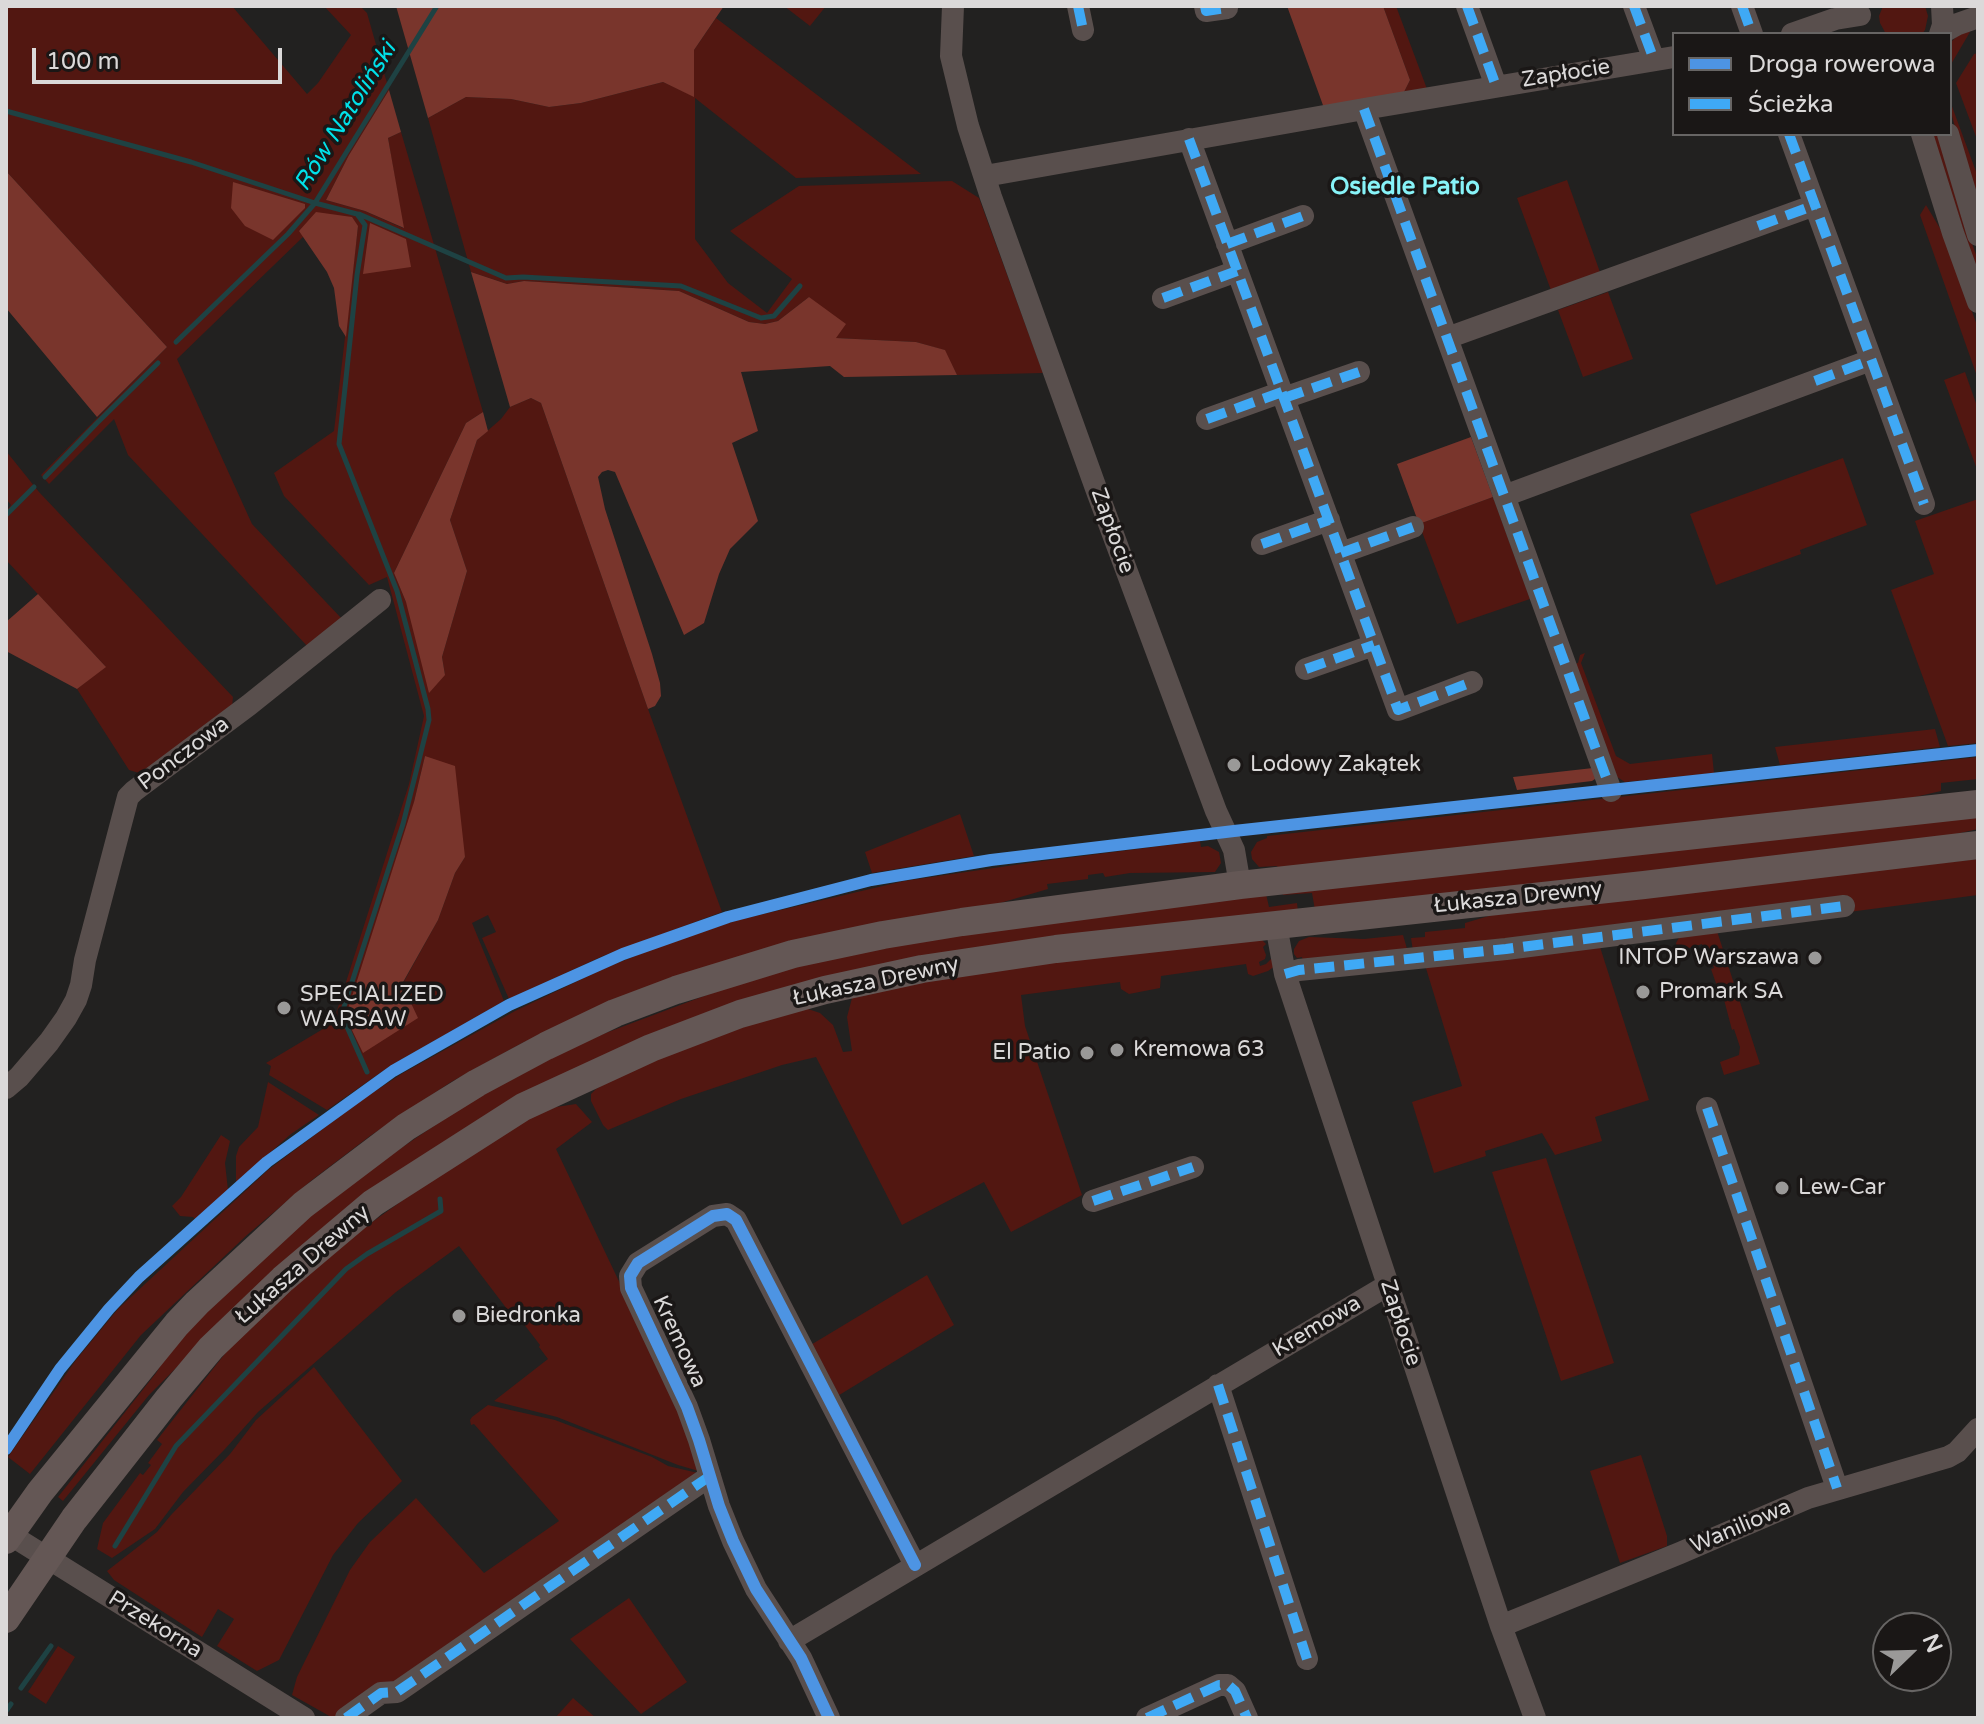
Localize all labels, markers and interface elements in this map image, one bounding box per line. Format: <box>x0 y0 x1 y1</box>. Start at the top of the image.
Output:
scale bar <box>36 32 286 82</box>
legend <box>1672 32 1952 136</box>
water label: Rów Natoliński <box>289 37 403 197</box>
text: 100 m <box>46 47 120 76</box>
text: Droga rowerowa <box>1748 50 1935 79</box>
street label: Zapłocie <box>1520 54 1612 94</box>
text: Ścieżka <box>1748 90 1833 119</box>
district label: Osiedle Patio <box>1330 174 1480 202</box>
street label: Zapłocie <box>1084 485 1140 577</box>
street label: Ponczowa <box>133 711 235 797</box>
place label: Lodowy Zakątek <box>1250 752 1421 778</box>
marker: Lodowy Zakątek <box>1225 756 1243 774</box>
street label: Łukasza Drewny <box>1433 876 1603 920</box>
place label: INTOP Warszawa <box>1618 945 1799 971</box>
marker: INTOP Warszawa <box>1806 949 1824 967</box>
street label: Łukasza Drewny <box>791 952 961 1012</box>
place label: Promark SA <box>1659 979 1784 1005</box>
place label: SPECIALIZED WARSAW <box>300 982 444 1034</box>
marker: Promark SA <box>1634 983 1652 1001</box>
marker: SPECIALIZED WARSAW <box>275 999 293 1017</box>
place label: Kremowa 63 <box>1133 1037 1265 1063</box>
place label: El Patio <box>992 1040 1071 1066</box>
marker: Kremowa 63 <box>1108 1041 1126 1059</box>
marker: El Patio <box>1078 1044 1096 1062</box>
place label: Lew-Car <box>1798 1175 1885 1201</box>
marker: Lew-Car <box>1773 1179 1791 1197</box>
street label: Łukasza Drewny <box>231 1200 375 1330</box>
street label: Zapłocie <box>1374 1277 1426 1369</box>
street label: Kremowa <box>1268 1290 1366 1364</box>
street label: Kremowa <box>646 1292 712 1392</box>
place label: Biedronka <box>475 1303 581 1329</box>
marker: Biedronka <box>450 1307 468 1325</box>
street label: Waniliowa <box>1687 1494 1795 1560</box>
street label: Przekorna <box>103 1586 207 1664</box>
north arrow <box>1872 1612 1952 1692</box>
text: N <box>1917 1630 1948 1657</box>

